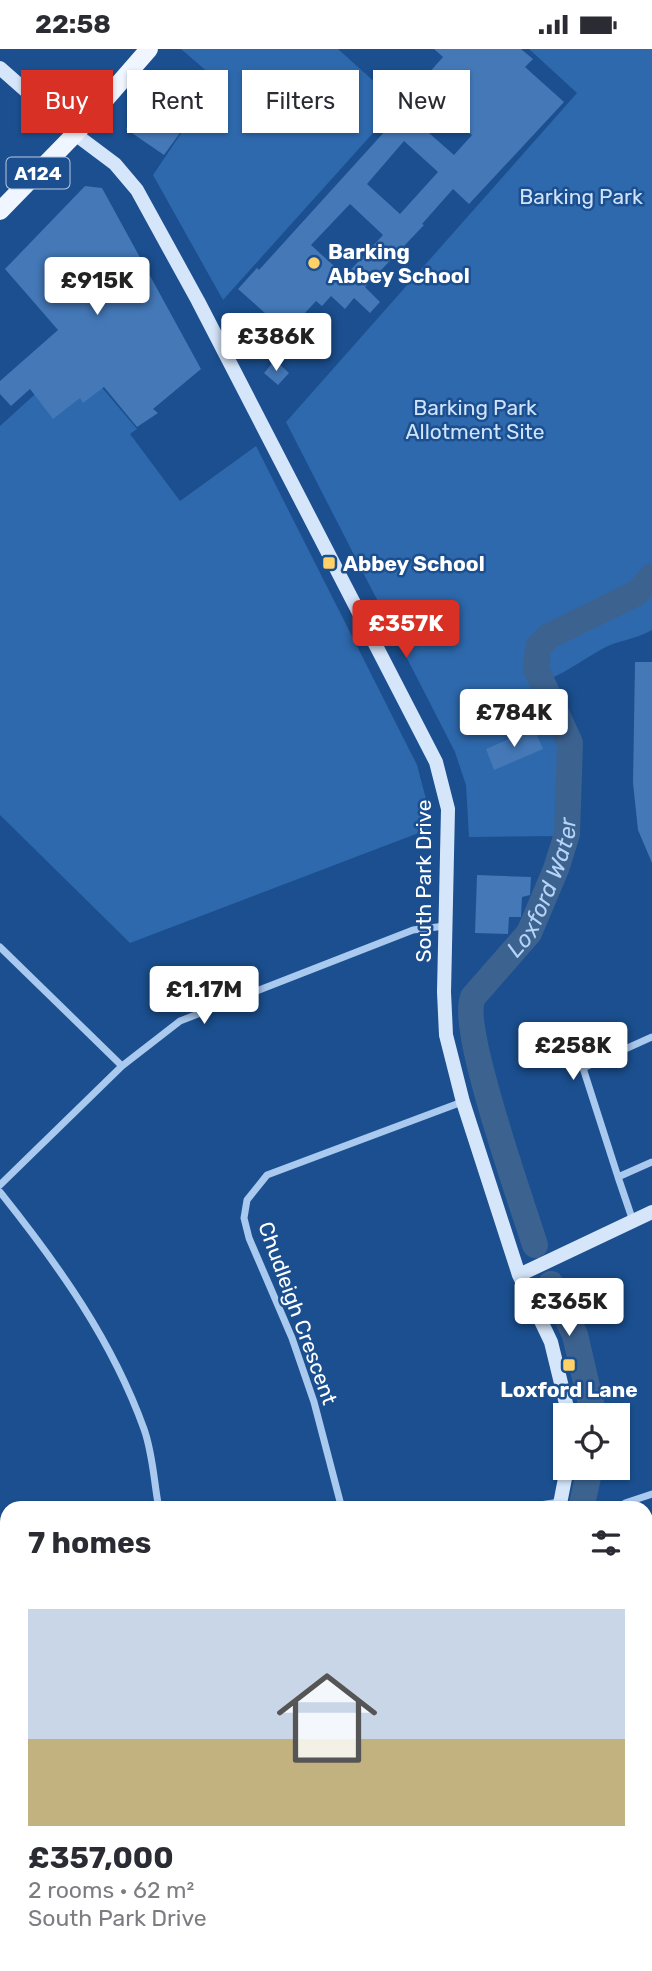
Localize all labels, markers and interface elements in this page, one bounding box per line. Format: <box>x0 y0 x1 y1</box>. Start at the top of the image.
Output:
text: 22:58 <box>35 9 111 40</box>
chip: Buy <box>21 70 113 133</box>
chip: Rent <box>127 70 228 133</box>
chip: Filters <box>242 70 359 133</box>
chip: New <box>373 70 470 133</box>
road number: A124 <box>7 157 70 189</box>
park label: Barking Park <box>519 184 643 209</box>
place label: Barking Abbey School <box>328 239 470 288</box>
marker: Barking Abbey School <box>306 255 322 271</box>
pin: £915K <box>48 257 146 317</box>
text: £915K <box>61 266 133 294</box>
pin: £386K <box>227 313 325 373</box>
text: £386K <box>237 322 315 350</box>
park label: Barking Park Allotment Site <box>406 395 544 444</box>
place label: Abbey School <box>343 551 485 576</box>
marker: Abbey School <box>321 555 337 571</box>
pin: £357K <box>357 601 455 660</box>
text: £357K <box>368 609 444 637</box>
pin: £784K <box>465 689 563 749</box>
text: £784K <box>476 698 552 726</box>
street label: South Park Drive <box>411 799 436 963</box>
water label: Loxford Water <box>501 816 582 963</box>
pin: £1.17M <box>147 967 261 1026</box>
text: £1.17M <box>166 975 242 1003</box>
pin: £258K <box>524 1023 622 1082</box>
text: £258K <box>534 1031 612 1059</box>
street label: Chudleigh Crescent <box>253 1218 343 1408</box>
pin: £365K <box>520 1279 618 1338</box>
text: £365K <box>531 1287 607 1315</box>
marker: Loxford Lane <box>561 1357 577 1373</box>
place label: Loxford Lane <box>500 1377 638 1402</box>
map controls <box>553 1403 630 1480</box>
button: locate <box>553 1403 630 1480</box>
icon: filters <box>587 1524 625 1562</box>
text: 7 homes <box>28 1525 151 1561</box>
icon: home <box>264 1655 390 1781</box>
text: £357,000 <box>28 1840 174 1876</box>
text: 2 rooms · 62 m² <box>28 1876 194 1904</box>
text: South Park Drive <box>28 1904 207 1932</box>

